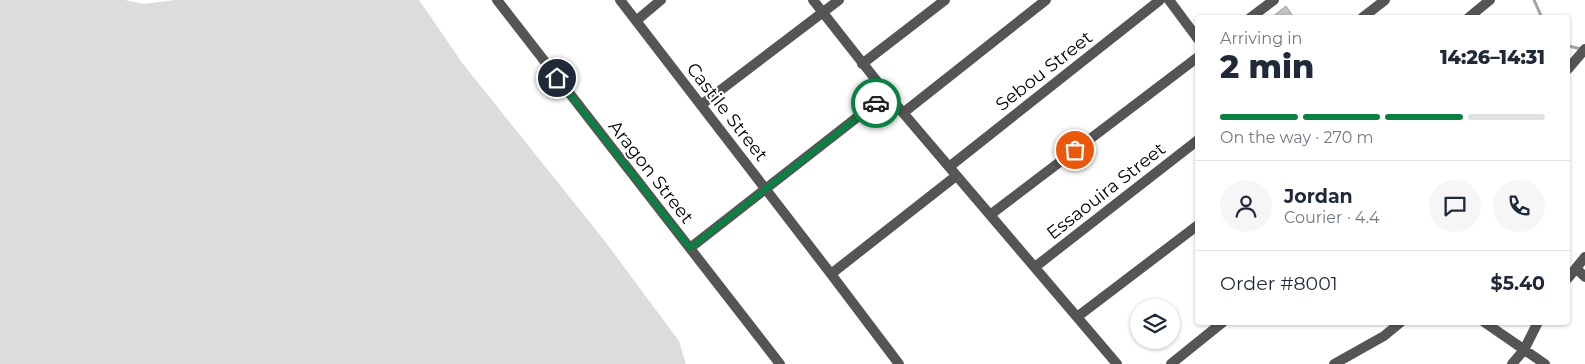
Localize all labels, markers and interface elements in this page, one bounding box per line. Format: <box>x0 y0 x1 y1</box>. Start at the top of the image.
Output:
street label: Sebou Street <box>991 26 1097 116</box>
text: Arriving in <box>1220 29 1302 48</box>
text: 14:26–14:31 <box>1440 46 1545 69</box>
text: 2 min <box>1220 47 1314 86</box>
pin <box>536 57 578 99</box>
street label: Castile Street <box>682 58 772 166</box>
icon: home <box>543 64 571 92</box>
courier <box>851 78 901 128</box>
icon: car <box>862 89 890 117</box>
street label: Aragon Street <box>604 116 698 228</box>
text: On the way · 270 m <box>1220 128 1374 147</box>
pin <box>1054 129 1096 171</box>
icon: bag <box>1061 136 1089 164</box>
street label: Essaouira Street <box>1042 138 1170 244</box>
button: person <box>1220 180 1272 232</box>
button: chat <box>1429 180 1481 232</box>
button: phone <box>1493 180 1545 232</box>
text: Jordan <box>1284 185 1353 208</box>
text: Courier · 4.4 <box>1284 208 1380 227</box>
text: Order #8001 <box>1220 272 1338 295</box>
text: $5.40 <box>1491 272 1545 295</box>
map controls <box>1130 299 1180 349</box>
button: layers <box>1130 299 1180 349</box>

